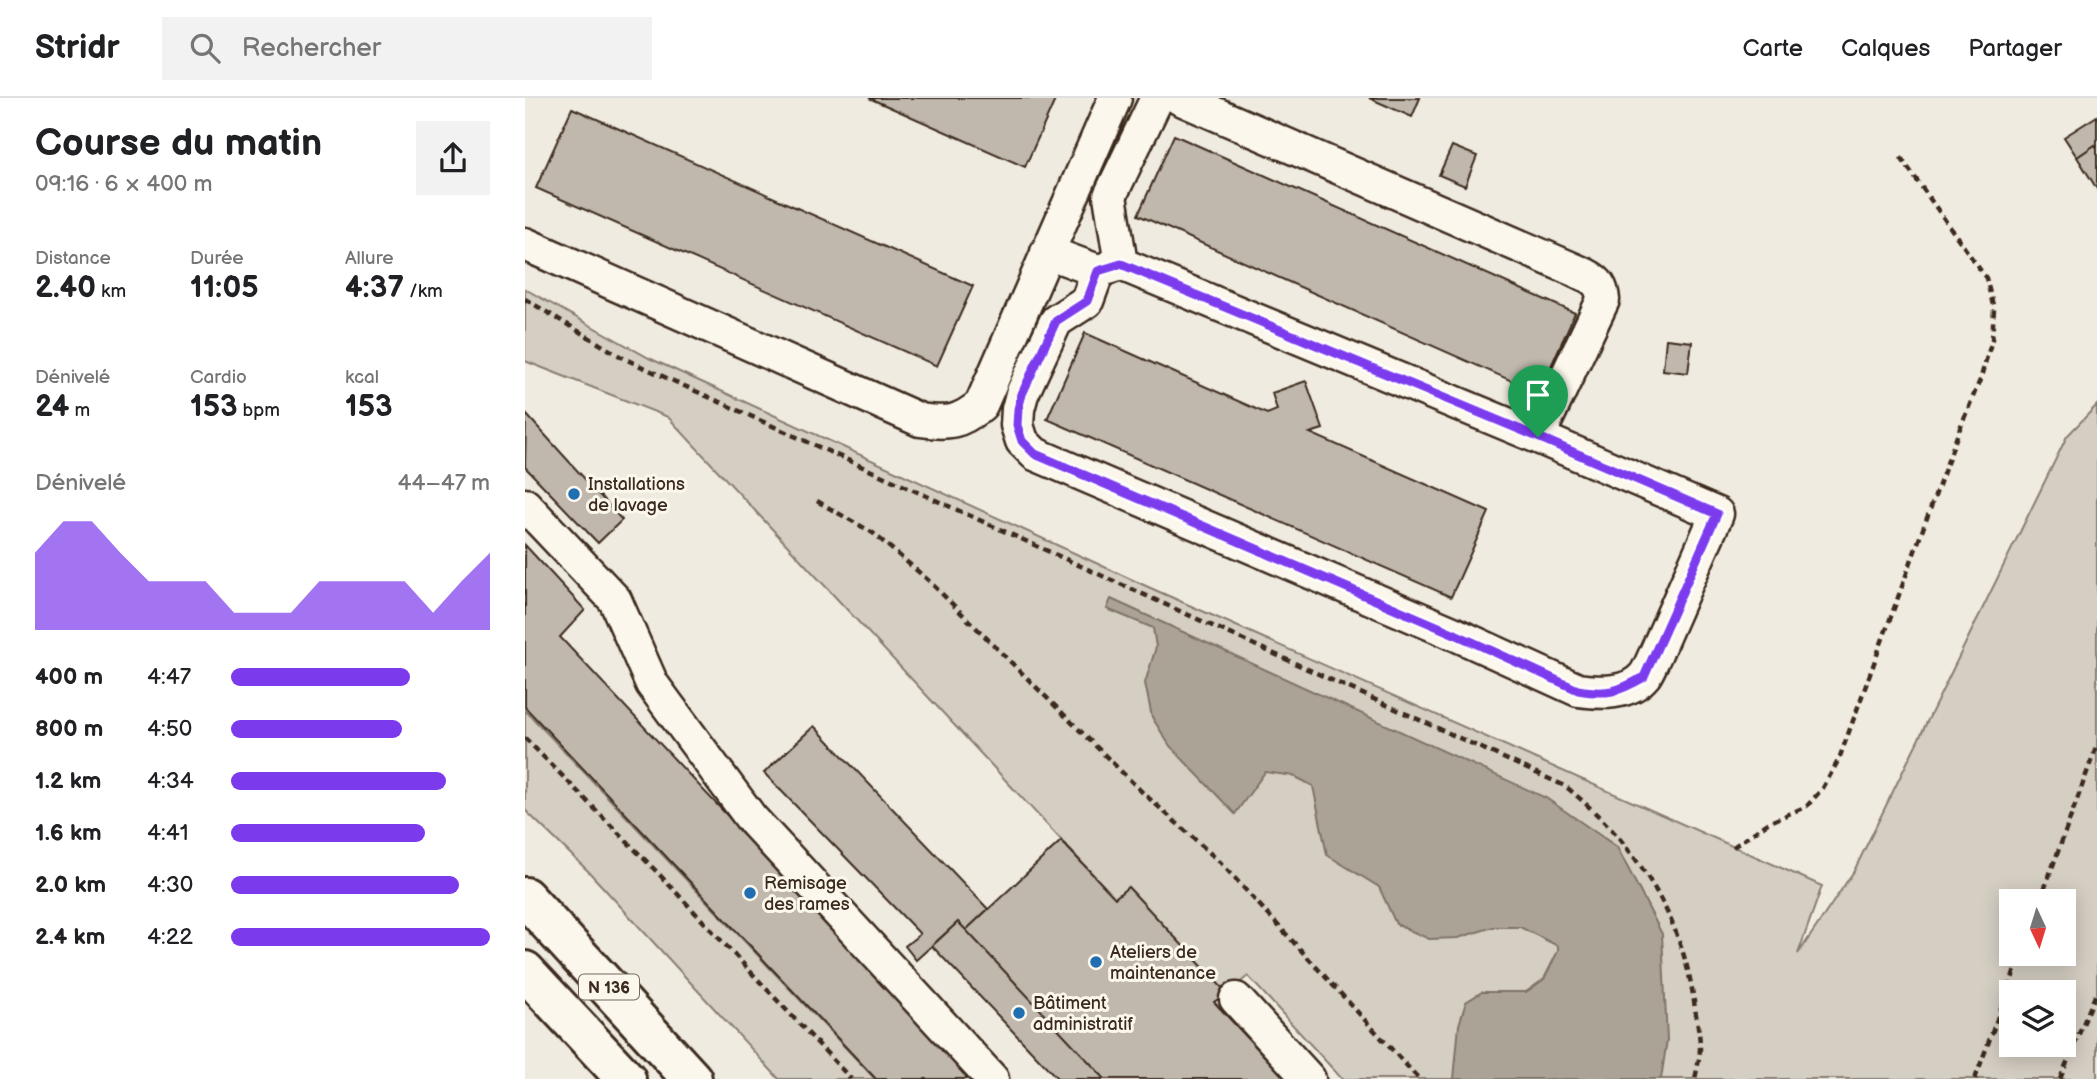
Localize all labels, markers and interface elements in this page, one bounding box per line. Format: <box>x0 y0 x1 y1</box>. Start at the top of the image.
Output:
search box <box>162 17 652 80</box>
text: Stridr <box>35 28 120 68</box>
icon: search <box>186 29 224 67</box>
text: Rechercher <box>242 33 381 64</box>
text: Carte <box>1743 34 1803 63</box>
text: Calques <box>1841 34 1930 63</box>
text: Partager <box>1968 34 2062 63</box>
text: Course du matin <box>35 121 322 166</box>
button: share <box>416 121 490 195</box>
text: 09:16 · 6 × 400 m <box>35 170 212 198</box>
text: Distance <box>35 247 111 270</box>
text: Durée <box>190 247 244 270</box>
text: Allure <box>345 247 393 270</box>
text: 2.40 <box>35 270 96 306</box>
text: 11:05 <box>190 270 258 306</box>
text: 4:37 <box>345 270 404 306</box>
text: km <box>96 280 126 303</box>
text: /km <box>404 280 443 303</box>
pin <box>1508 365 1568 437</box>
text: Dénivelé <box>35 366 110 389</box>
text: Cardio <box>190 366 247 389</box>
text: kcal <box>345 366 379 389</box>
icon: arrive <box>1519 376 1557 414</box>
text: 24 <box>35 389 69 425</box>
text: 153 <box>190 389 237 425</box>
text: 153 <box>345 389 392 425</box>
text: m <box>69 399 90 422</box>
text: bpm <box>237 399 280 422</box>
text: Dénivelé <box>35 469 126 497</box>
text: 44–47 m <box>398 469 490 497</box>
place label: Installations de lavage <box>588 474 685 516</box>
marker: Installations de lavage <box>566 486 582 502</box>
text: 400 m <box>35 663 103 691</box>
text: 4:47 <box>147 663 191 691</box>
text: 800 m <box>35 715 103 743</box>
text: 4:50 <box>147 715 192 743</box>
text: 1.2 km <box>35 767 101 795</box>
text: 4:34 <box>147 767 194 795</box>
text: 1.6 km <box>35 819 102 847</box>
text: 4:41 <box>147 819 189 847</box>
text: 2.0 km <box>35 871 106 899</box>
text: 4:30 <box>147 871 193 899</box>
place label: Remisage des rames <box>764 873 850 915</box>
marker: Remisage des rames <box>742 885 758 901</box>
north arrow <box>1999 889 2075 966</box>
map controls <box>1999 889 2076 1057</box>
text: 2.4 km <box>35 923 105 951</box>
text: 4:22 <box>147 923 193 951</box>
place label: Ateliers de maintenance <box>1110 942 1216 984</box>
marker: Ateliers de maintenance <box>1088 954 1104 970</box>
road number: N 136 <box>579 974 639 1000</box>
button: layers <box>1999 980 2076 1057</box>
place label: Bâtiment administratif <box>1033 993 1133 1035</box>
marker: Bâtiment administratif <box>1011 1005 1027 1021</box>

